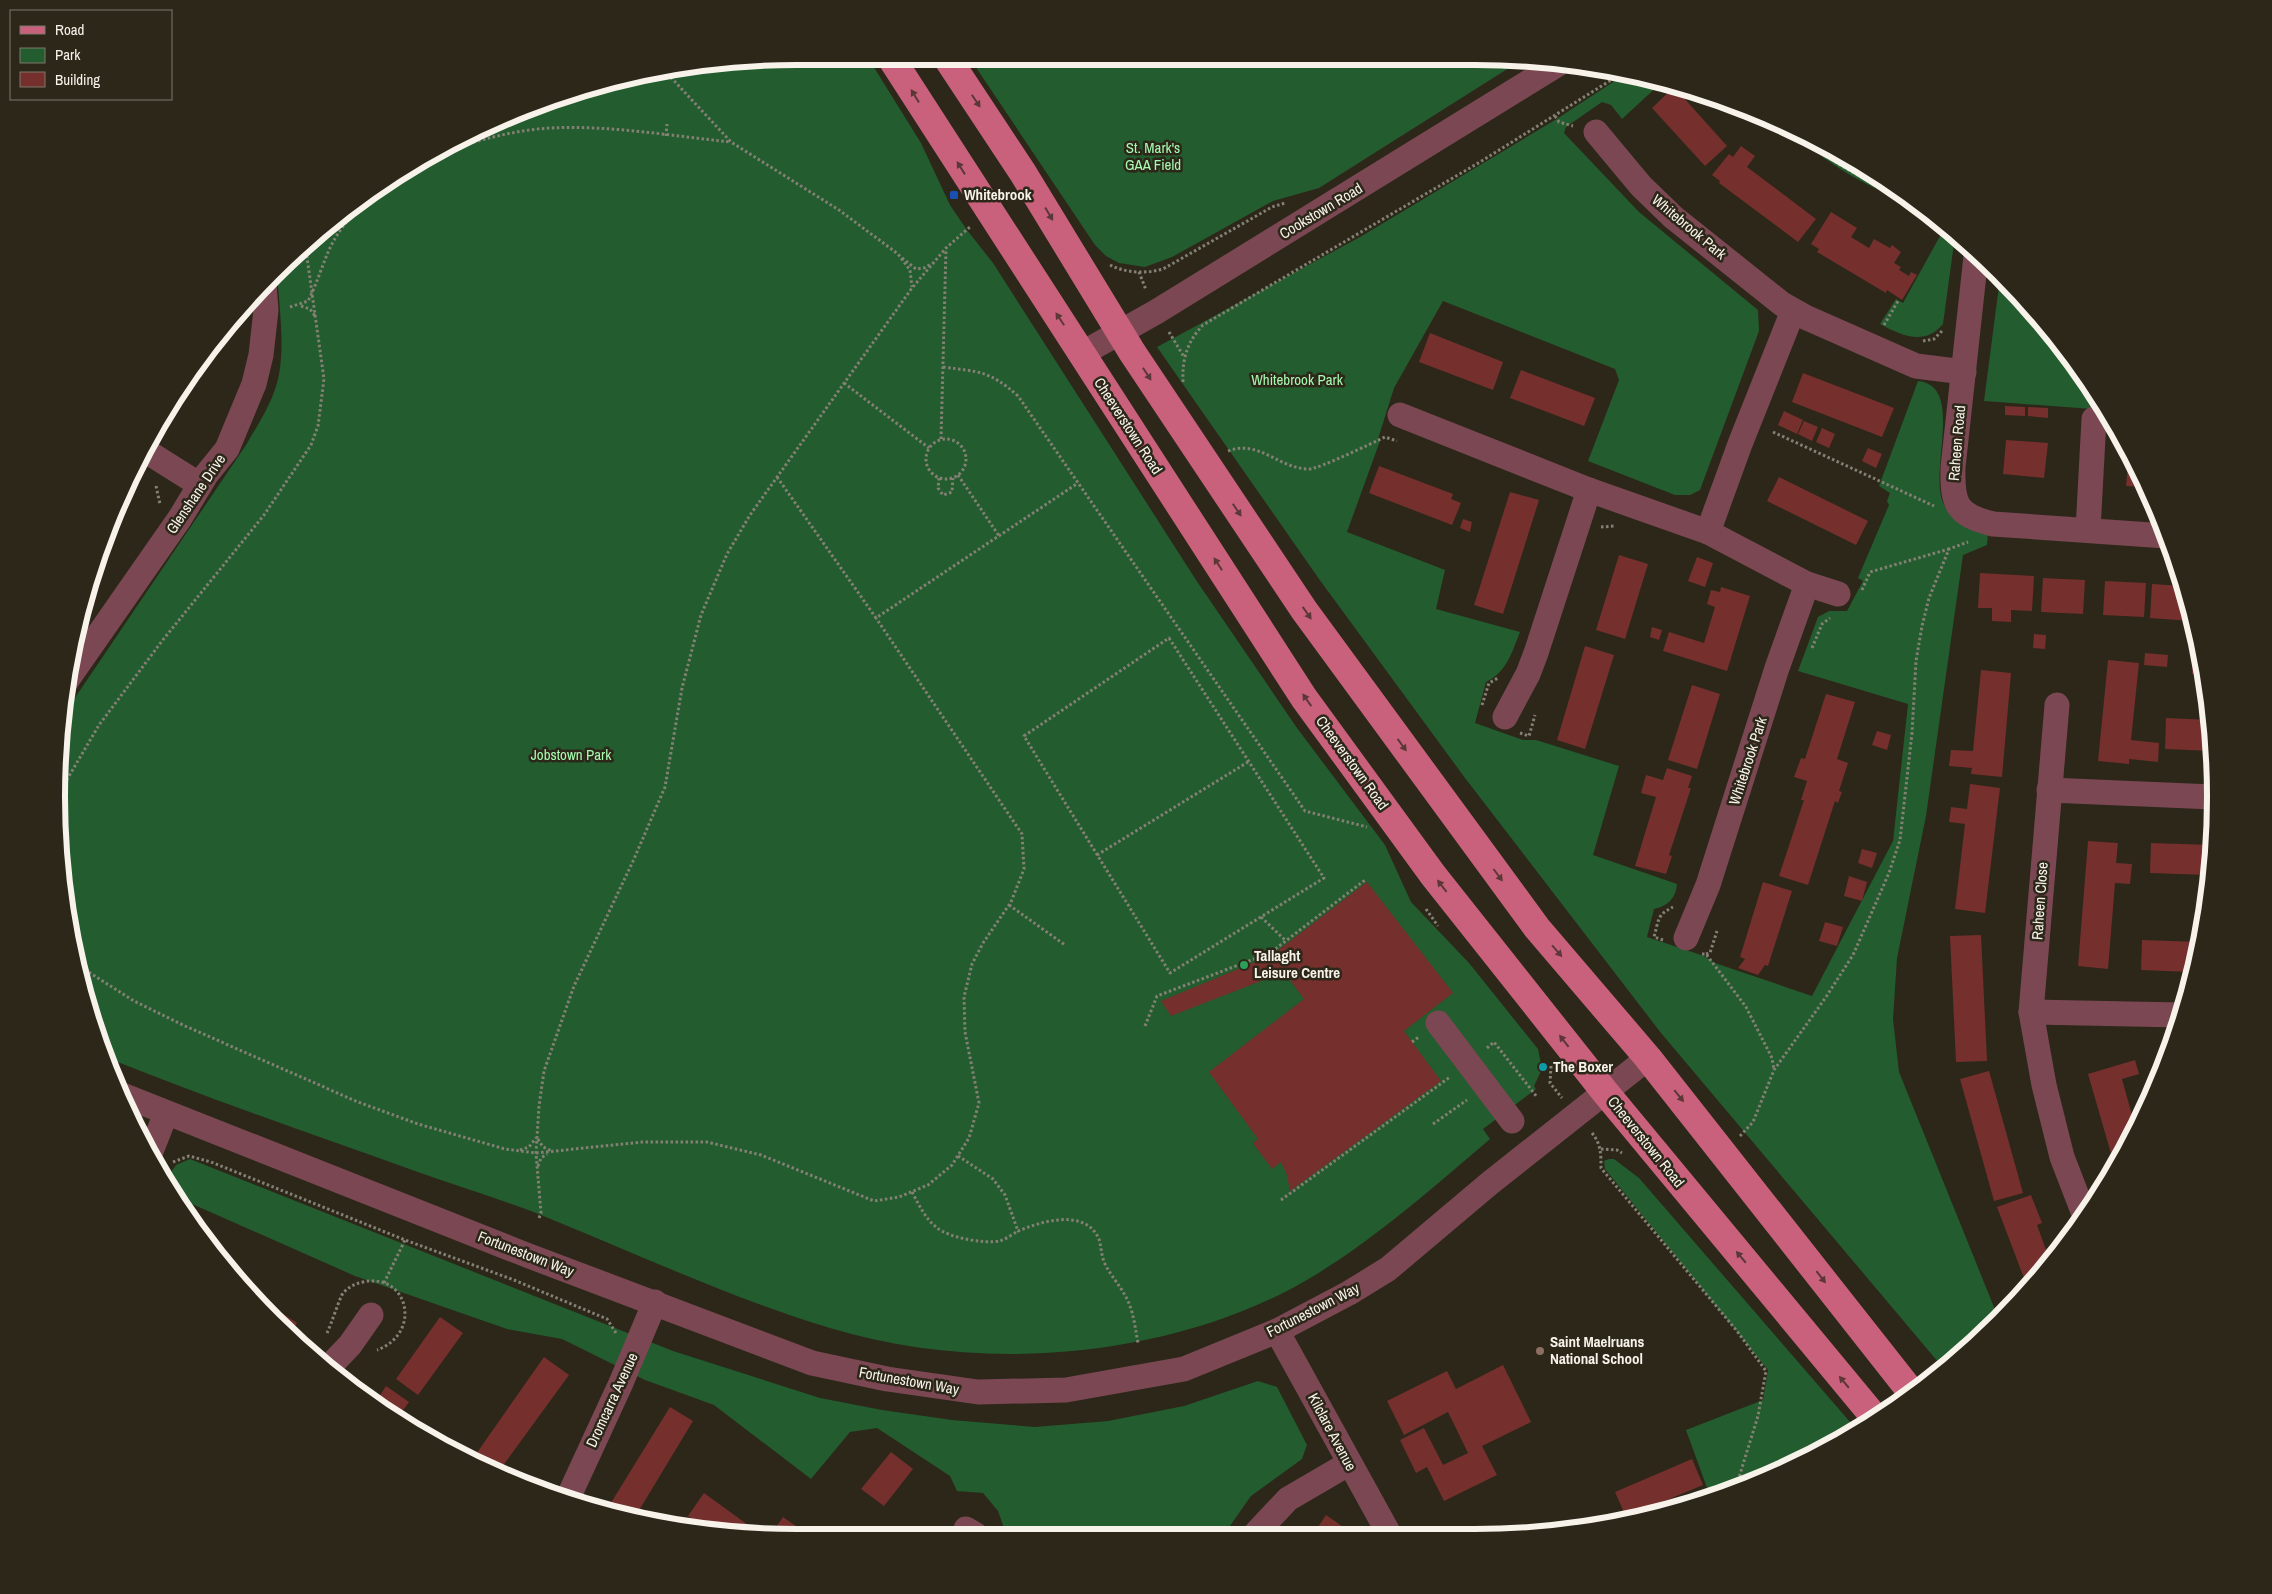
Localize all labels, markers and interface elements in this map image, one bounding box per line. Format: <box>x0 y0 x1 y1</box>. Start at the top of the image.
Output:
legend <box>10 10 172 100</box>
text: Road <box>55 19 84 40</box>
text: Park <box>55 44 81 65</box>
text: Building <box>55 69 100 90</box>
one-way arrow <box>911 89 920 103</box>
one-way arrow <box>971 95 981 108</box>
park label: St. Mark's GAA Field <box>1125 137 1181 175</box>
one-way arrow <box>956 162 966 175</box>
street label: Cookstown Road <box>1275 177 1366 244</box>
place label: Whitebrook <box>964 184 1032 205</box>
marker: Whitebrook <box>948 189 960 201</box>
street label: Whitebrook Park <box>1647 189 1732 265</box>
one-way arrow <box>1044 208 1053 221</box>
one-way arrow <box>1055 312 1065 325</box>
one-way arrow <box>1142 368 1152 381</box>
park label: Whitebrook Park <box>1251 369 1344 390</box>
street label: Cheeverstown Road <box>1089 373 1168 478</box>
street label: Raheen Road <box>1943 404 1970 482</box>
street label: Glenshane Drive <box>161 449 230 538</box>
one-way arrow <box>1232 503 1241 516</box>
one-way arrow <box>1213 558 1222 571</box>
one-way arrow <box>1301 606 1312 619</box>
one-way arrow <box>1302 693 1312 707</box>
street label: Cheeverstown Road <box>1311 711 1394 814</box>
street label: Whitebrook Park <box>1723 713 1772 808</box>
one-way arrow <box>1397 738 1407 752</box>
park label: Jobstown Park <box>531 744 612 765</box>
street label: Raheen Close <box>2026 861 2053 941</box>
one-way arrow <box>1493 868 1503 882</box>
one-way arrow <box>1436 880 1447 893</box>
place label: Tallaght Leisure Centre <box>1254 945 1340 983</box>
one-way arrow <box>1551 945 1563 957</box>
marker: Tallaght Leisure Centre <box>1238 959 1250 971</box>
one-way arrow <box>1559 1034 1570 1047</box>
place label: The Boxer <box>1553 1056 1613 1077</box>
marker: The Boxer <box>1537 1061 1549 1073</box>
one-way arrow <box>1673 1089 1684 1102</box>
street label: Cheeverstown Road <box>1603 1092 1690 1192</box>
street label: Fortunestown Way <box>475 1226 578 1282</box>
one-way arrow <box>1735 1250 1746 1263</box>
one-way arrow <box>1816 1270 1827 1283</box>
street label: Fortunestown Way <box>1263 1277 1364 1342</box>
place label: Saint Maelruans National School <box>1550 1331 1644 1369</box>
marker: Saint Maelruans National School <box>1534 1345 1546 1357</box>
street label: Dromcarra Avenue <box>580 1349 643 1451</box>
street label: Fortunestown Way <box>857 1361 962 1400</box>
one-way arrow <box>1839 1376 1850 1389</box>
street label: Kilclare Avenue <box>1303 1389 1362 1474</box>

